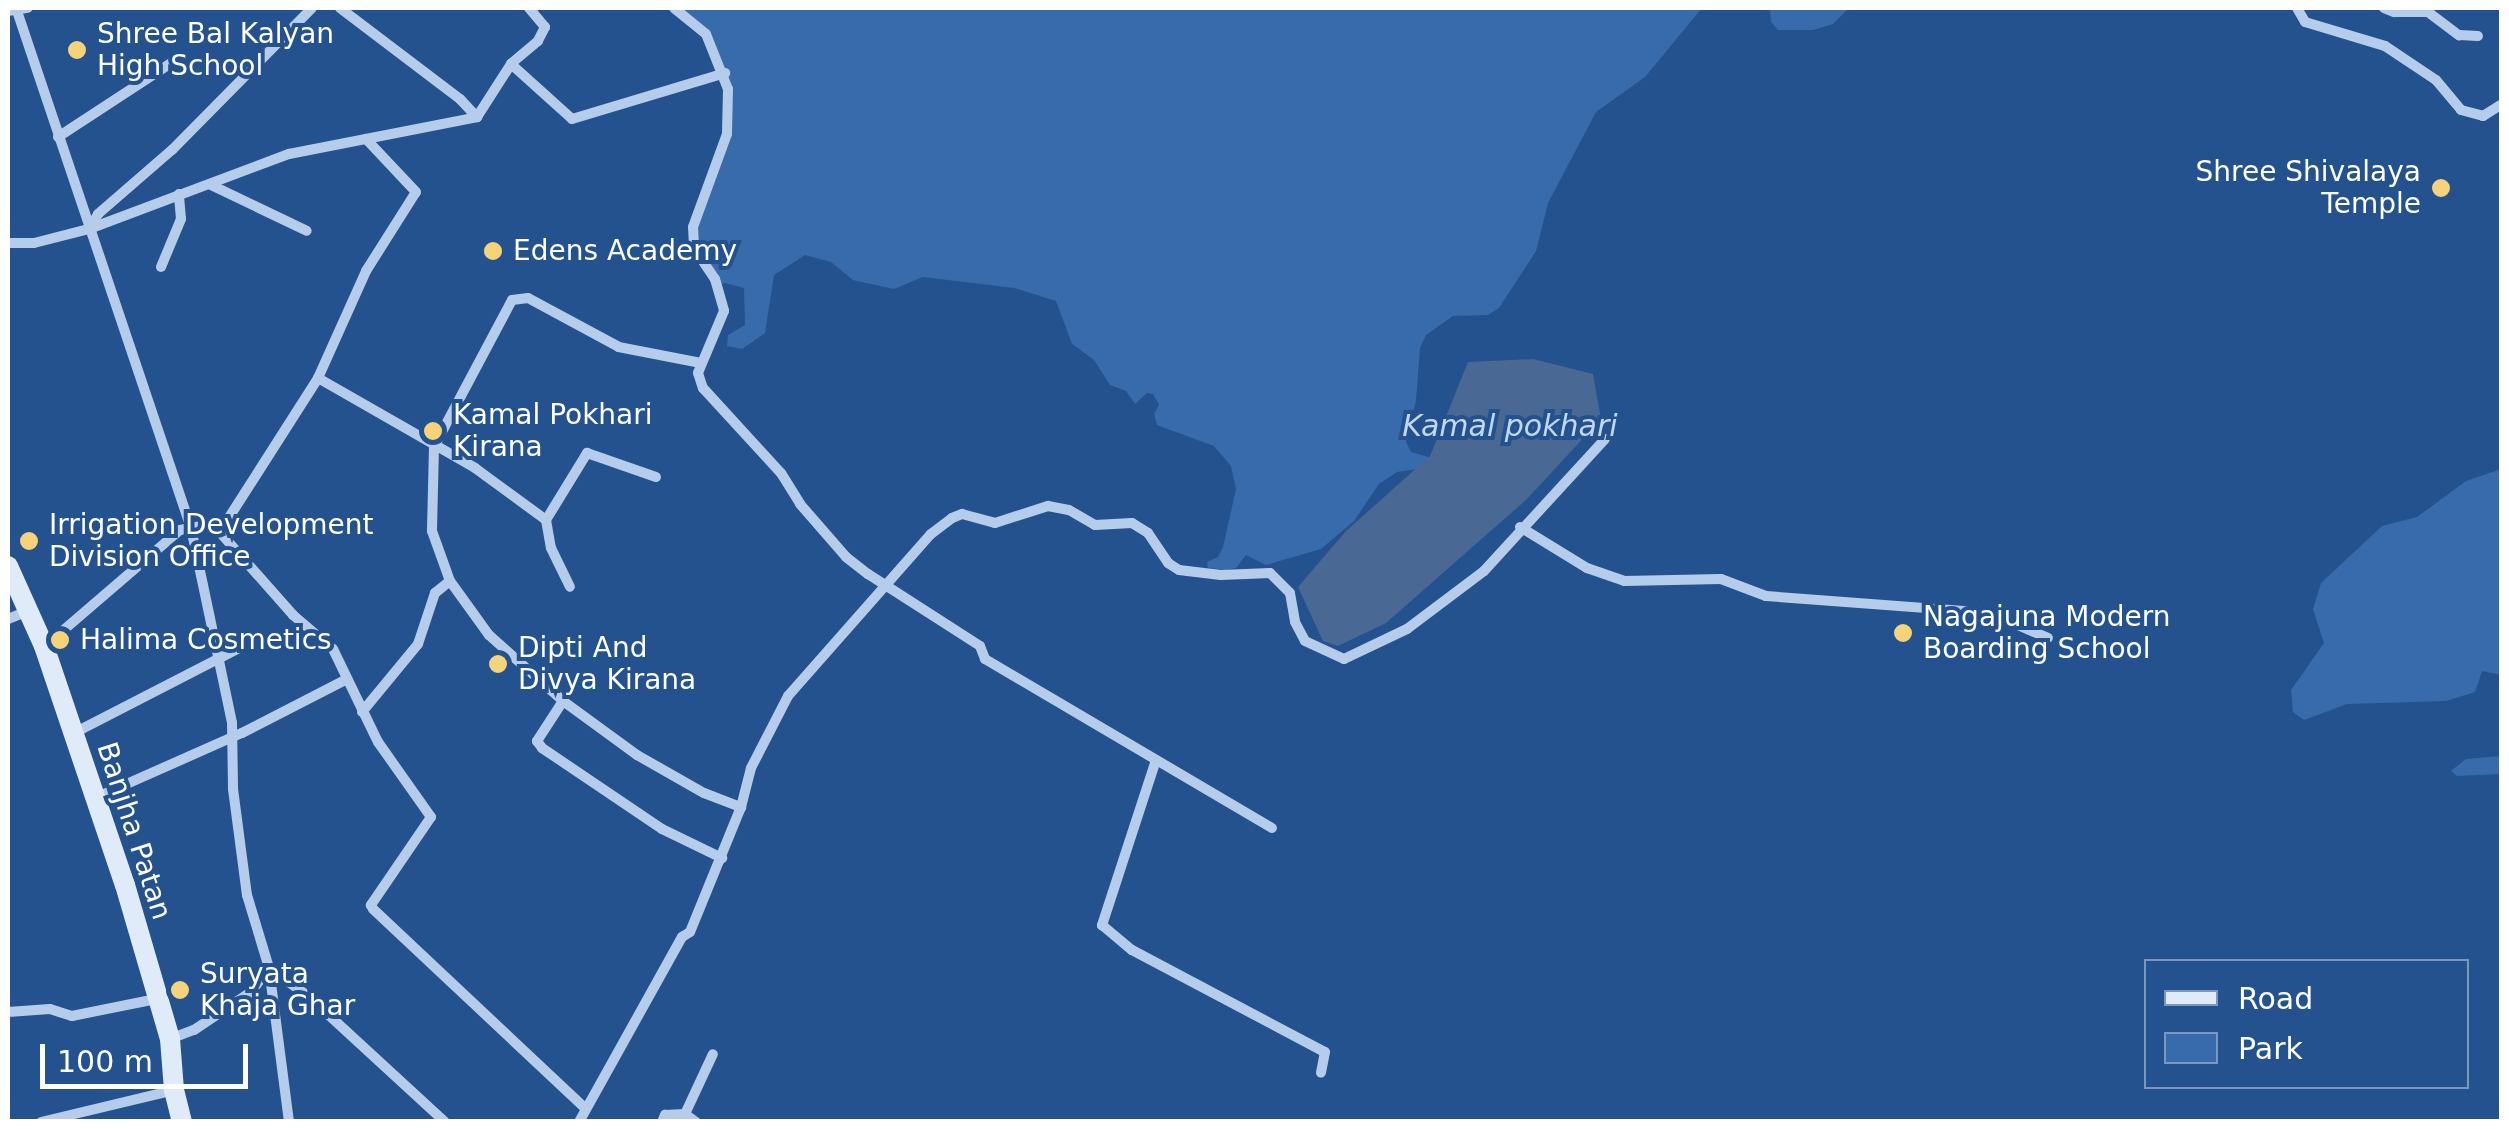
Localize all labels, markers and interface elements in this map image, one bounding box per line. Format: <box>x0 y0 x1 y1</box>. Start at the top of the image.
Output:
place label: Shree Bal Kalyan High School <box>97 17 334 83</box>
marker: Shree Bal Kalyan High School <box>66 39 88 61</box>
place label: Shree Shivalaya Temple <box>2196 155 2421 221</box>
marker: Shree Shivalaya Temple <box>2430 177 2452 199</box>
place label: Edens Academy <box>513 234 737 268</box>
marker: Edens Academy <box>482 240 504 262</box>
place label: Kamal Pokhari Kirana <box>453 398 653 464</box>
water label: Kamal pokhari <box>1402 408 1618 444</box>
marker: Kamal Pokhari Kirana <box>422 420 444 442</box>
place label: Irrigation Development Division Office <box>49 508 374 574</box>
marker: Irrigation Development Division Office <box>18 530 40 552</box>
place label: Nagajuna Modern Boarding School <box>1923 600 2170 666</box>
marker: Nagajuna Modern Boarding School <box>1892 622 1914 644</box>
place label: Halima Cosmetics <box>80 623 332 657</box>
marker: Halima Cosmetics <box>49 629 71 651</box>
place label: Dipti And Divya Kirana <box>518 631 696 697</box>
marker: Dipti And Divya Kirana <box>487 653 509 675</box>
street label: Banjha Patan <box>90 738 178 924</box>
place label: Suryata Khaja Ghar <box>200 957 355 1023</box>
legend <box>2144 959 2469 1089</box>
marker: Suryata Khaja Ghar <box>169 979 191 1001</box>
text: Road <box>2238 981 2313 1016</box>
scale bar <box>45 1024 252 1086</box>
text: Park <box>2238 1031 2303 1066</box>
text: 100 m <box>57 1044 153 1079</box>

